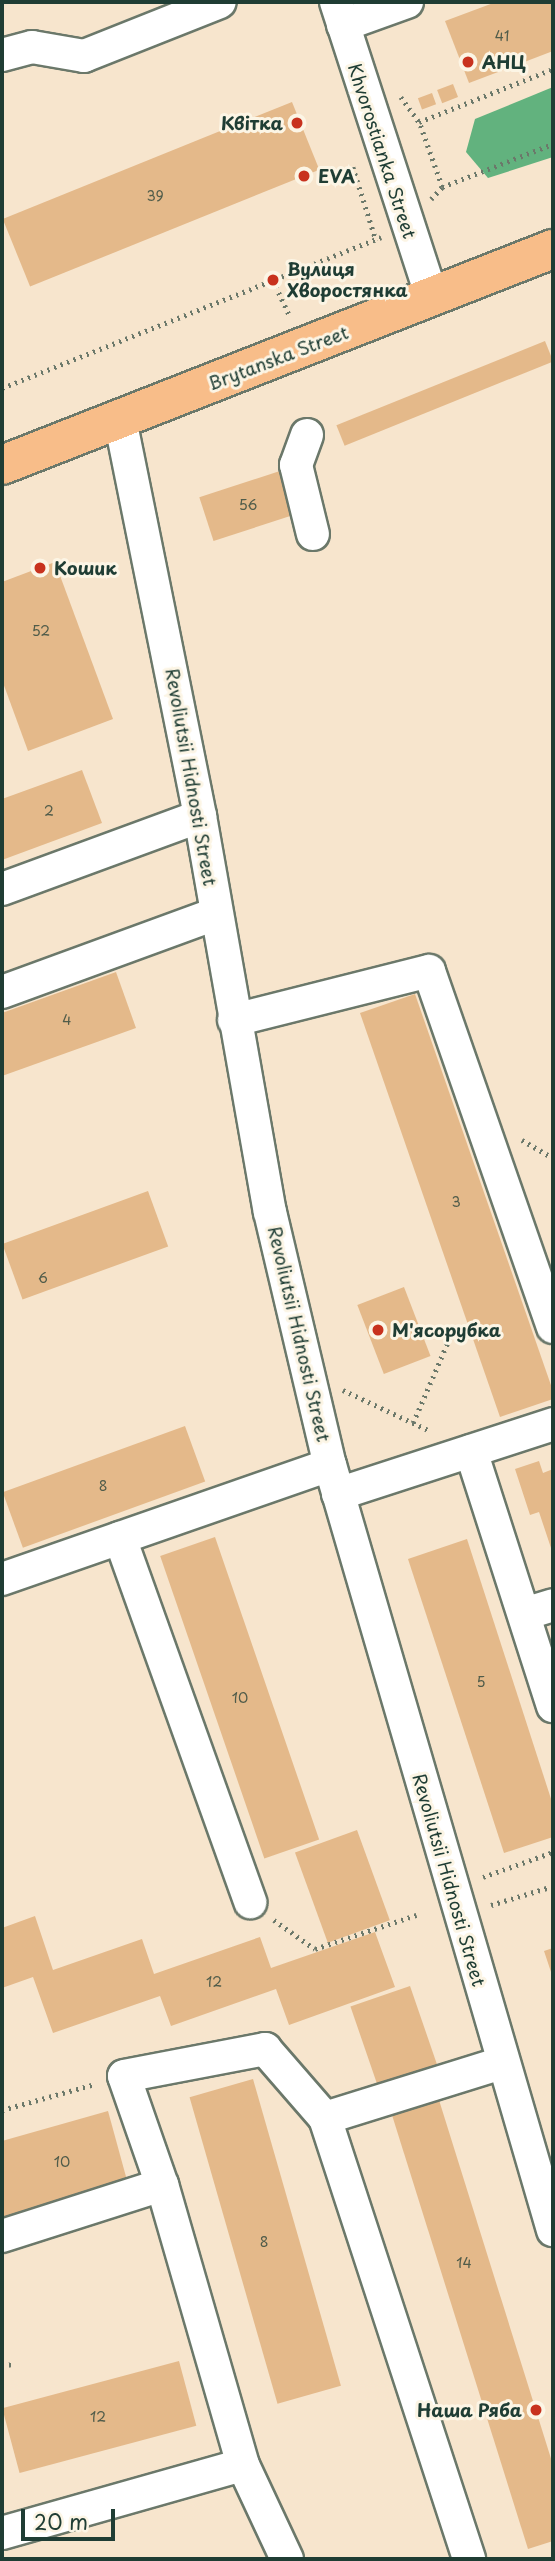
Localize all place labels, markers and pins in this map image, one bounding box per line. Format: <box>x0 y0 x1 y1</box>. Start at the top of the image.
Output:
place label: АНЦ <box>482 51 526 73</box>
marker: АНЦ <box>460 54 476 70</box>
place label: Квітка <box>221 112 283 134</box>
marker: Квітка <box>289 115 305 131</box>
place label: EVA <box>318 165 355 187</box>
marker: EVA <box>296 168 312 184</box>
place label: Вулиця Хворостянка <box>287 259 408 302</box>
marker: Вулиця Хворостянка <box>265 272 281 288</box>
place label: Кошик <box>54 557 117 579</box>
marker: Кошик <box>32 560 48 576</box>
place label: М'ясорубка <box>392 1319 501 1341</box>
marker: М'ясорубка <box>370 1322 386 1338</box>
place label: Наша Ряба <box>417 2399 522 2421</box>
marker: Наша Ряба <box>528 2402 544 2418</box>

